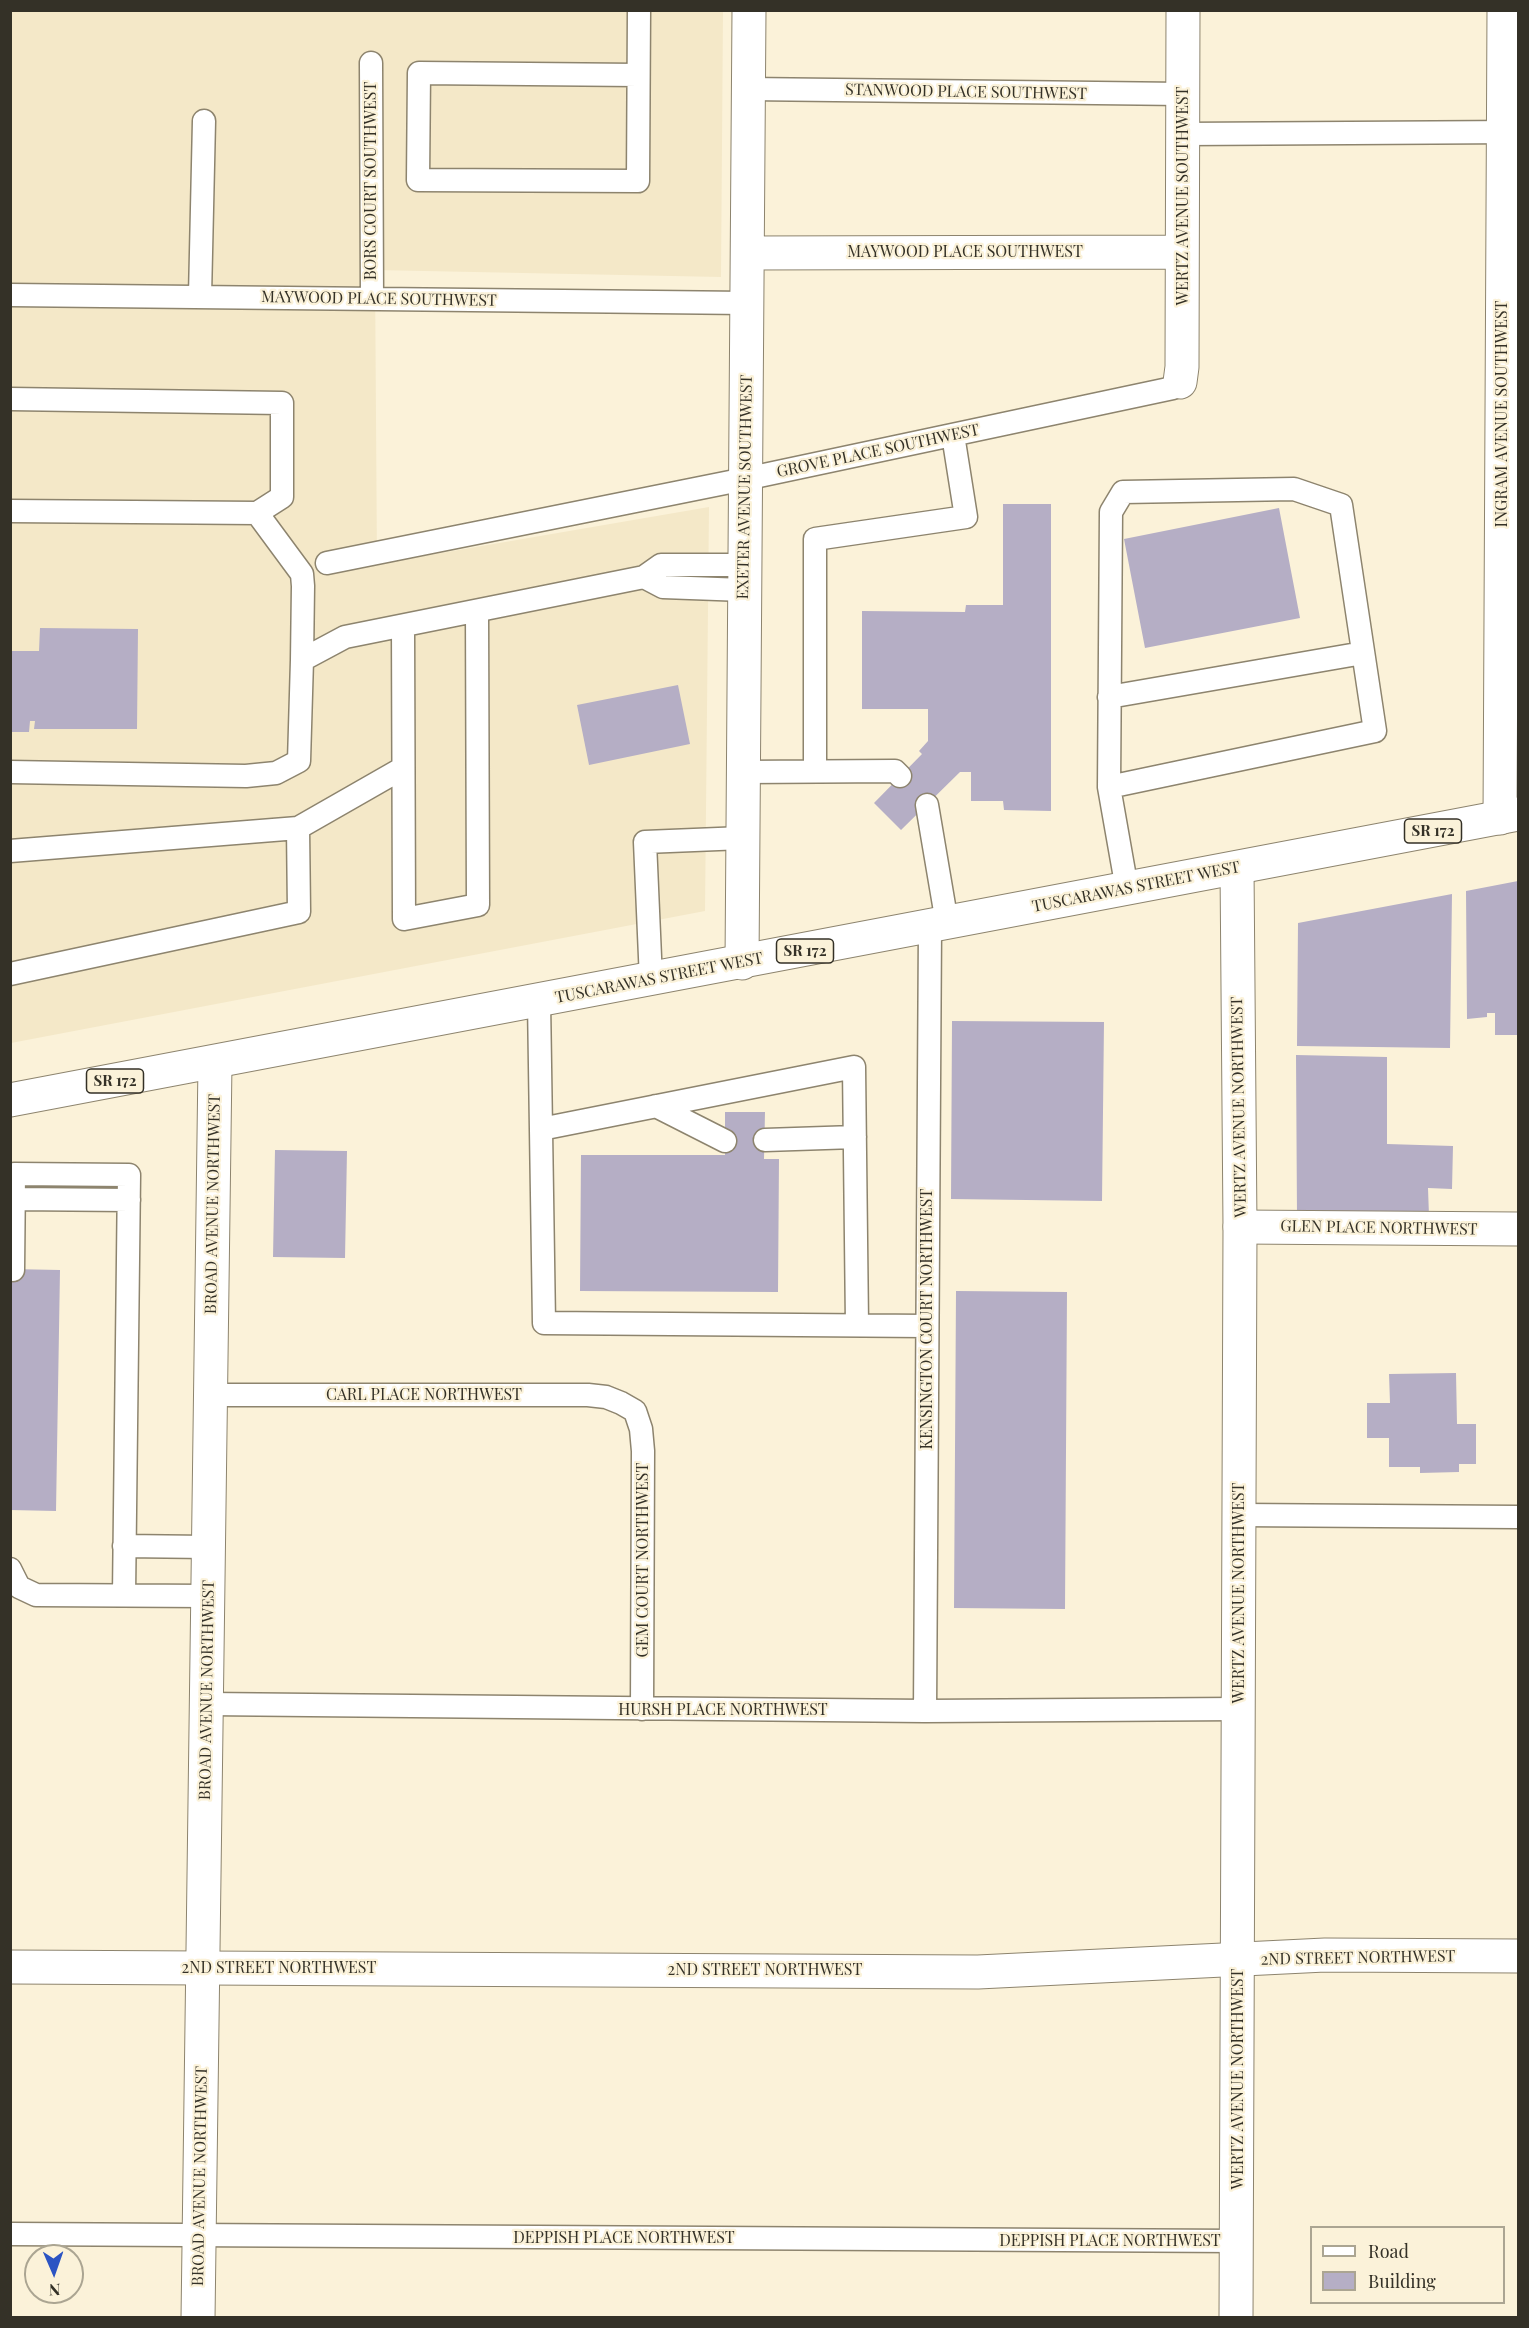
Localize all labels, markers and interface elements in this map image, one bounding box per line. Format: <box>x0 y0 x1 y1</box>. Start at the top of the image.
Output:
street label: STANWOOD PLACE SOUTHWEST <box>845 80 1087 104</box>
street label: BORS COURT SOUTHWEST <box>361 82 381 280</box>
street label: WERTZ AVENUE SOUTHWEST <box>1173 86 1193 306</box>
street label: MAYWOOD PLACE SOUTHWEST <box>847 242 1083 262</box>
street label: MAYWOOD PLACE SOUTHWEST <box>261 287 497 311</box>
street label: INGRAM AVENUE SOUTHWEST <box>1492 300 1512 528</box>
street label: EXETER AVENUE SOUTHWEST <box>733 374 757 600</box>
street label: GROVE PLACE SOUTHWEST <box>775 420 981 482</box>
road number: SR 172 <box>1404 819 1462 843</box>
street label: TUSCARAWAS STREET WEST <box>1030 857 1242 917</box>
road number: SR 172 <box>776 939 834 963</box>
street label: TUSCARAWAS STREET WEST <box>553 948 765 1008</box>
street label: WERTZ AVENUE NORTHWEST <box>1227 996 1251 1218</box>
road number: SR 172 <box>86 1069 144 1093</box>
street label: BROAD AVENUE NORTHWEST <box>201 1094 225 1314</box>
street label: KENSINGTON COURT NORTHWEST <box>917 1189 937 1449</box>
street label: GLEN PLACE NORTHWEST <box>1280 1217 1478 1239</box>
street label: CARL PLACE NORTHWEST <box>326 1385 522 1405</box>
street label: GEM COURT NORTHWEST <box>633 1463 653 1657</box>
street label: WERTZ AVENUE NORTHWEST <box>1229 1483 1249 1703</box>
street label: BROAD AVENUE NORTHWEST <box>195 1580 219 1800</box>
street label: HURSH PLACE NORTHWEST <box>618 1700 828 1720</box>
street label: 2ND STREET NORTHWEST <box>1260 1947 1456 1969</box>
street label: 2ND STREET NORTHWEST <box>182 1958 376 1978</box>
street label: 2ND STREET NORTHWEST <box>668 1960 862 1980</box>
street label: WERTZ AVENUE NORTHWEST <box>1228 1969 1248 2189</box>
street label: BROAD AVENUE NORTHWEST <box>188 2066 212 2286</box>
legend <box>1310 2226 1505 2304</box>
street label: DEPPISH PLACE NORTHWEST <box>513 2228 735 2248</box>
street label: DEPPISH PLACE NORTHWEST <box>999 2231 1221 2251</box>
text: Road <box>1368 2239 1409 2263</box>
north arrow <box>24 2244 84 2304</box>
text: Building <box>1368 2269 1436 2293</box>
text: N <box>48 2280 61 2301</box>

